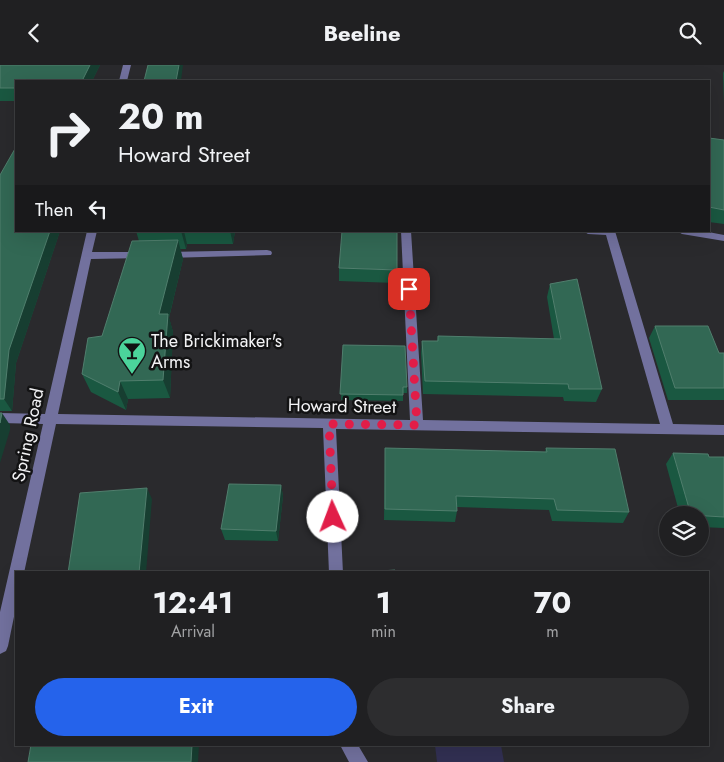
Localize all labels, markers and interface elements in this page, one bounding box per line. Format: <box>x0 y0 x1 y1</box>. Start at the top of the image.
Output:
text: Beeline <box>323 17 401 49</box>
icon: back <box>20 19 48 47</box>
icon: search <box>676 19 704 47</box>
text: 20 m <box>118 92 203 142</box>
icon: right <box>35 100 100 165</box>
text: Howard Street <box>118 138 250 170</box>
icon: left <box>84 195 112 223</box>
text: Then <box>35 196 74 223</box>
pin <box>388 268 430 310</box>
icon: arrive <box>395 275 423 303</box>
place label: The Brickimaker's Arms <box>151 328 282 375</box>
bar icon: The Brickimaker's Arms <box>117 336 147 375</box>
street label: Spring Road <box>5 386 51 484</box>
street label: Howard Street <box>288 392 397 420</box>
position arrow <box>306 490 358 542</box>
map controls <box>659 506 709 556</box>
button: layers <box>659 506 709 556</box>
text: 12:41 <box>153 581 233 624</box>
text: 1 <box>376 581 391 624</box>
text: 70 <box>533 581 571 624</box>
text: Arrival <box>171 620 215 643</box>
text: min <box>371 620 396 643</box>
text: m <box>546 620 559 643</box>
button: Exit <box>35 678 357 736</box>
button: Share <box>367 678 689 736</box>

